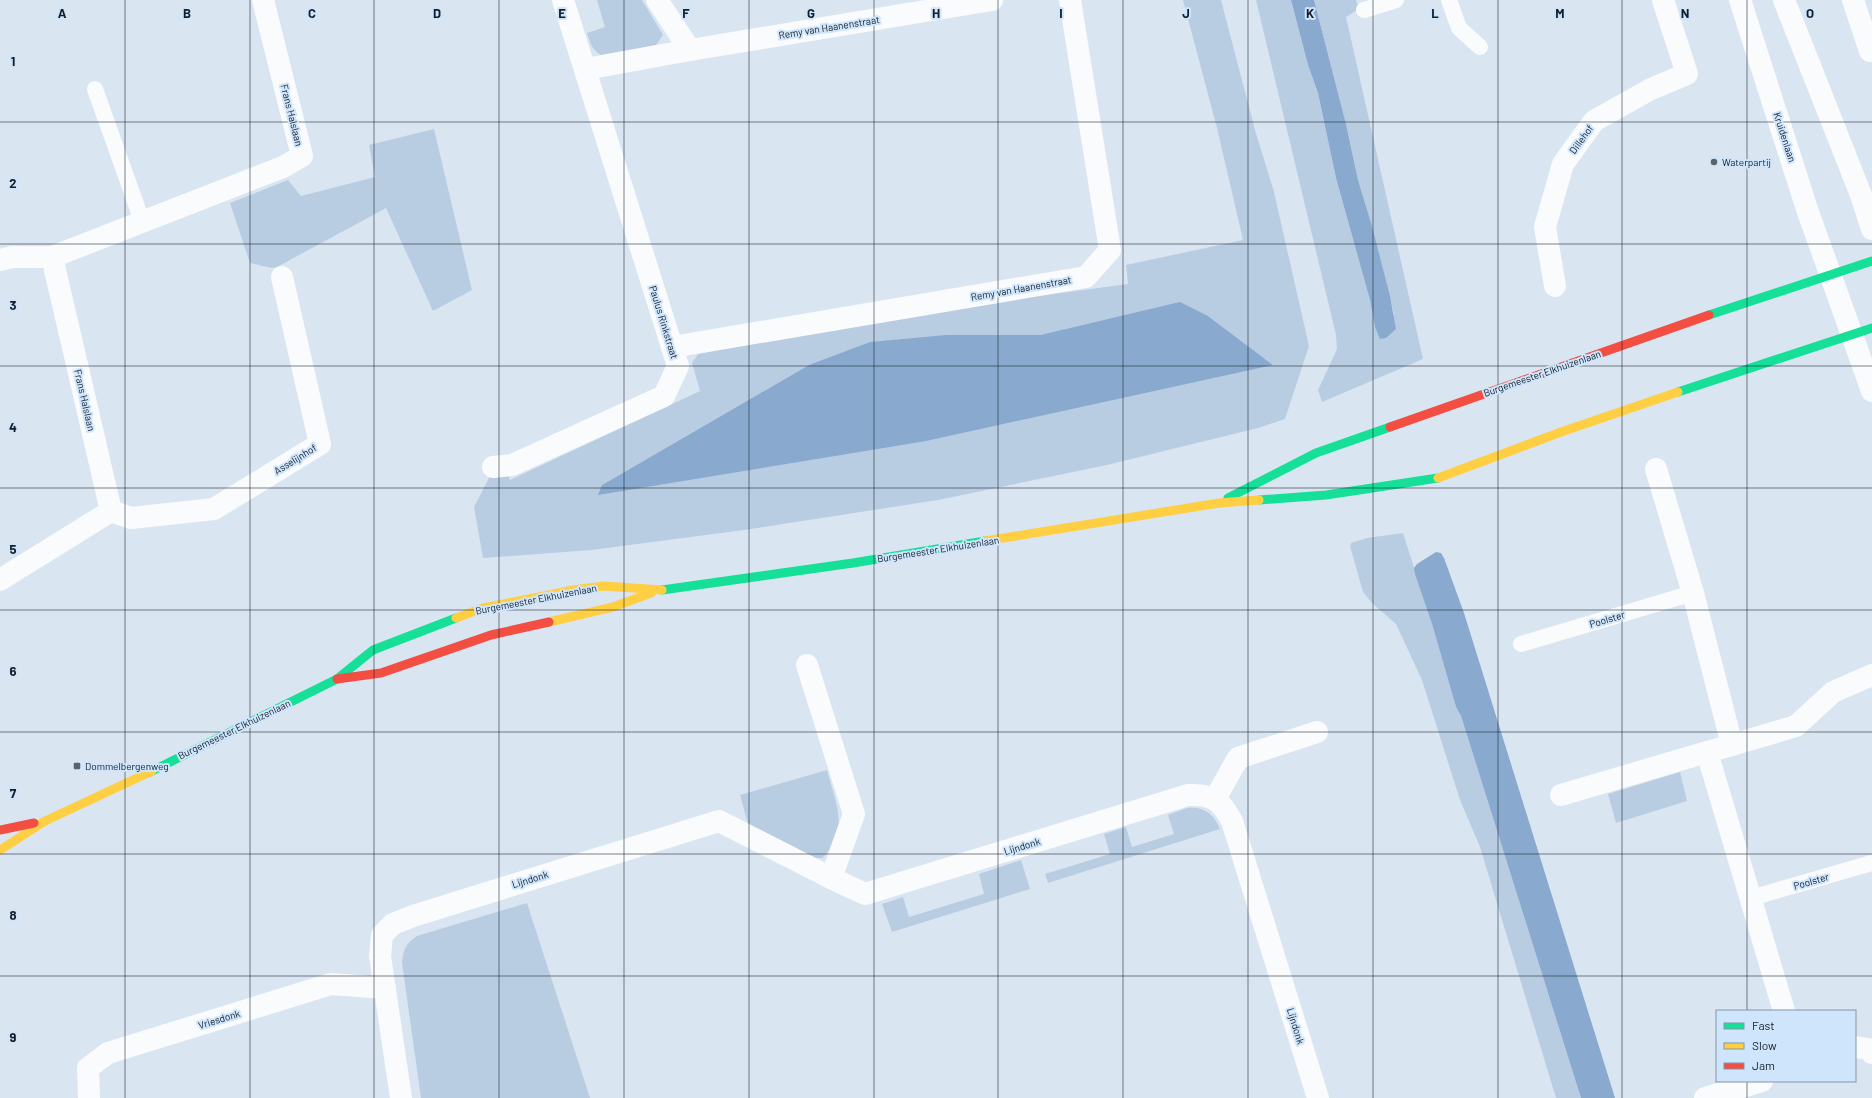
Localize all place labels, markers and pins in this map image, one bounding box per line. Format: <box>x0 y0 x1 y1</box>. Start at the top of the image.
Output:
place label: Waterpartij <box>1722 156 1771 168</box>
marker: Waterpartij <box>1709 157 1719 167</box>
place label: Dommelbergenweg <box>85 760 169 772</box>
marker: Dommelbergenweg <box>72 761 82 771</box>

